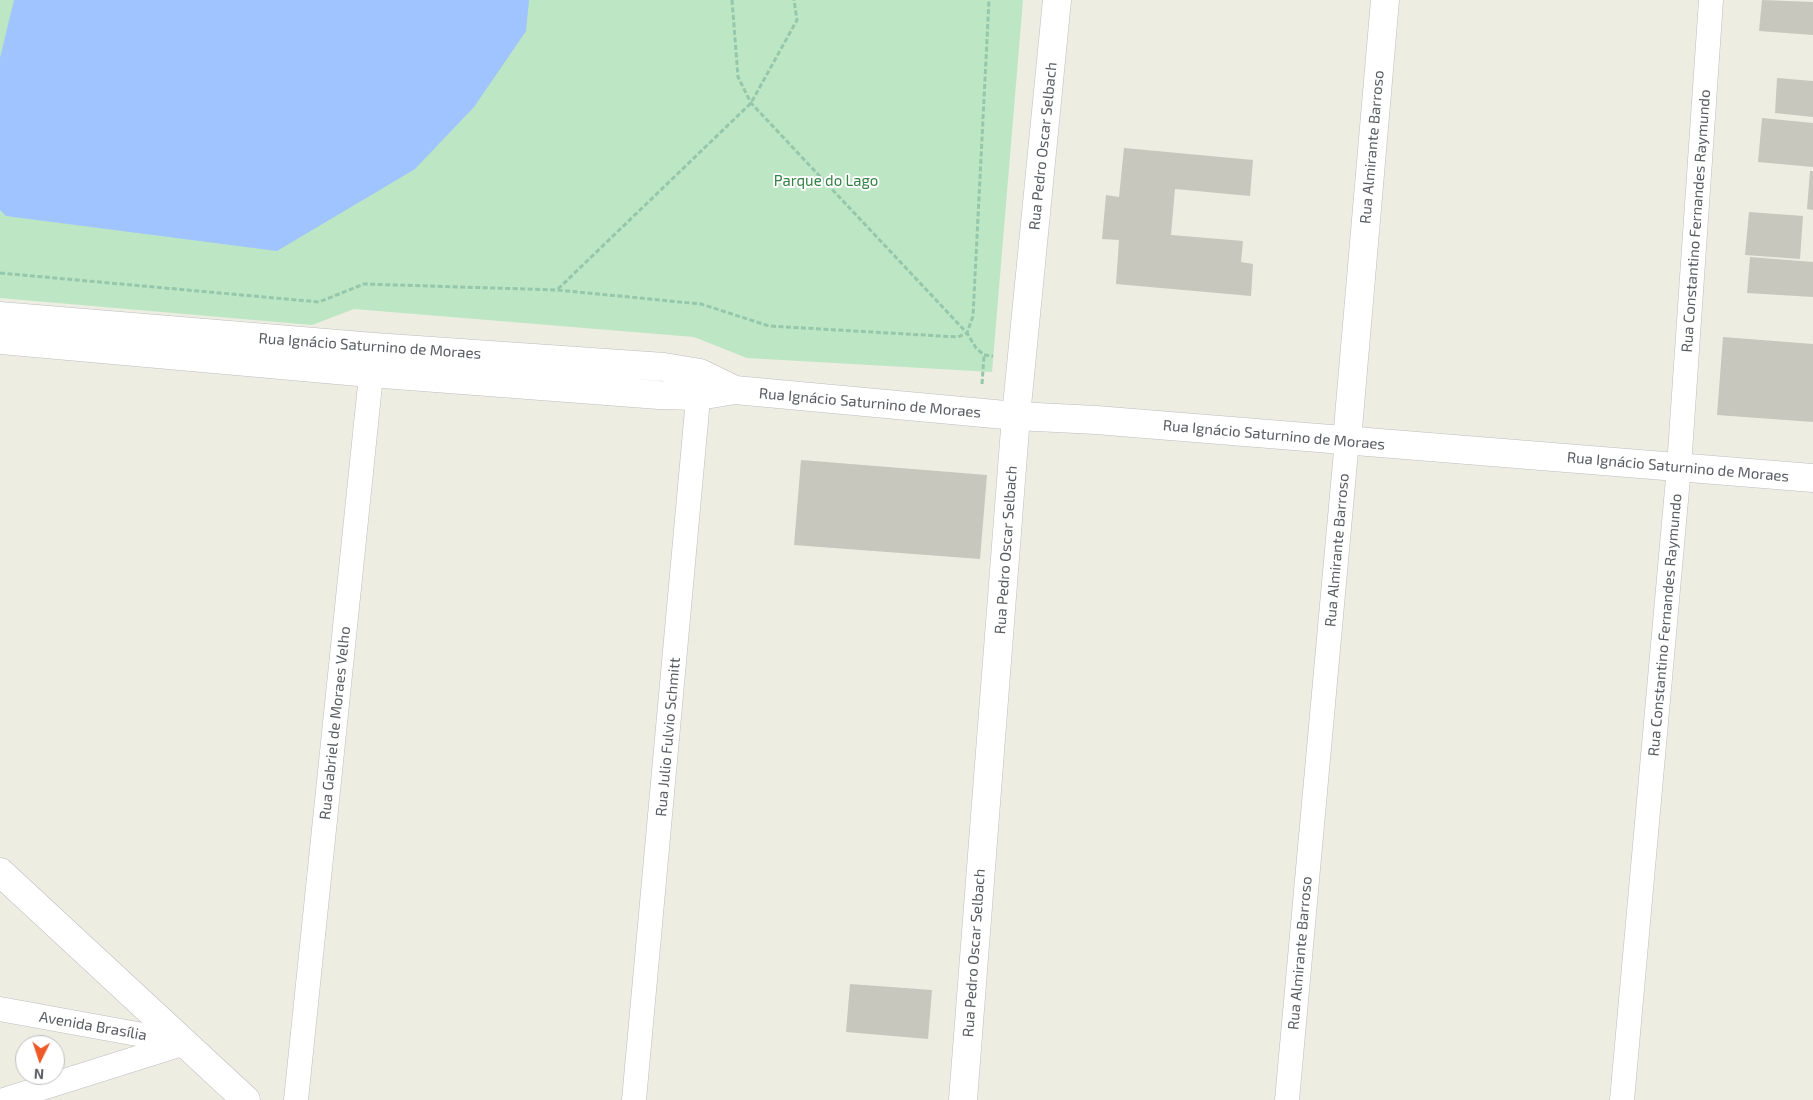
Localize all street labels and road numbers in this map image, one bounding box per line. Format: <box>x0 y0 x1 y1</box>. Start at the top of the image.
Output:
street label: Rua Pedro Oscar Selbach <box>1025 61 1061 231</box>
street label: Rua Almirante Barroso <box>1356 69 1388 225</box>
street label: Rua Constantino Fernandes Raymundo <box>1678 89 1714 353</box>
street label: Rua Ignácio Saturnino de Moraes <box>258 329 482 363</box>
street label: Rua Ignácio Saturnino de Moraes <box>758 384 982 422</box>
street label: Rua Ignácio Saturnino de Moraes <box>1162 416 1386 454</box>
street label: Rua Ignácio Saturnino de Moraes <box>1566 448 1790 486</box>
street label: Rua Pedro Oscar Selbach <box>991 465 1021 635</box>
street label: Rua Almirante Barroso <box>1321 472 1353 628</box>
street label: Rua Constantino Fernandes Raymundo <box>1645 493 1685 757</box>
street label: Rua Gabriel de Moraes Velho <box>316 625 354 821</box>
street label: Rua Julio Fulvio Schmitt <box>652 657 684 817</box>
street label: Rua Pedro Oscar Selbach <box>959 868 989 1038</box>
street label: Rua Almirante Barroso <box>1284 875 1316 1031</box>
street label: Avenida Brasília <box>38 1008 148 1044</box>

